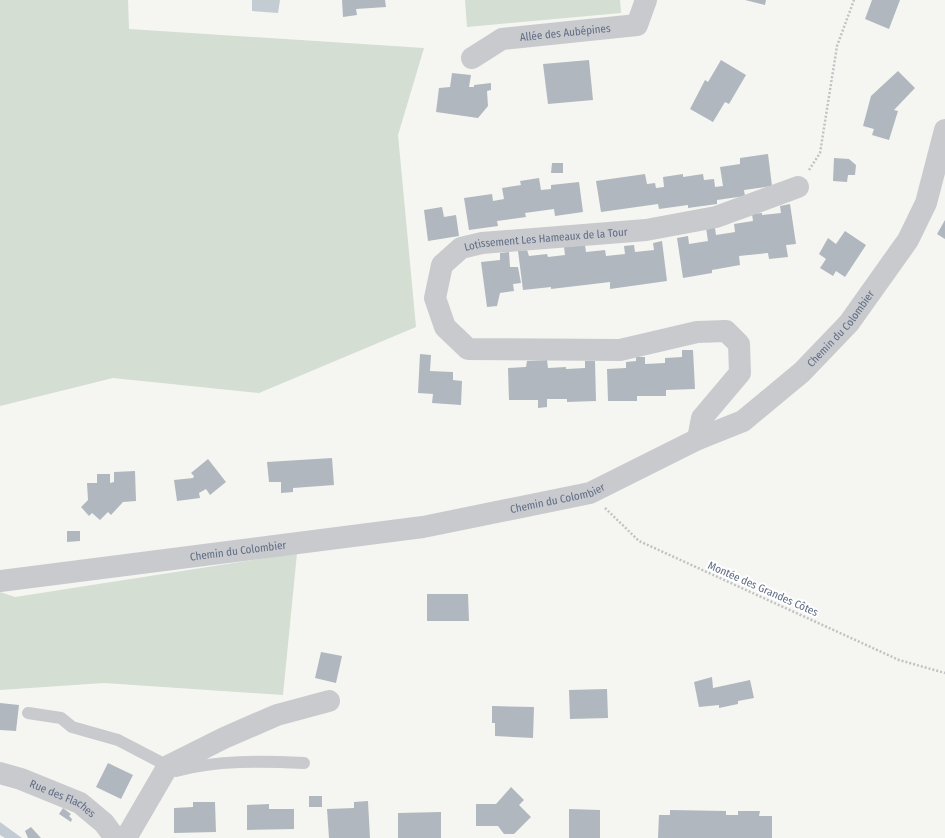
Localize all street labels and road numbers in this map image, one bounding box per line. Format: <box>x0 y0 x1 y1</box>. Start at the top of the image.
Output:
street label: Allée des Aubépines <box>519 21 611 44</box>
street label: Lotissement Les Hameaux de la Tour <box>463 225 628 254</box>
street label: Chemin du Colombier <box>804 288 877 369</box>
street label: Chemin du Colombier <box>509 480 607 516</box>
street label: Chemin du Colombier <box>189 538 287 563</box>
street label: Montée des Grandes Côtes <box>706 559 820 619</box>
street label: Rue des Flaches <box>28 777 99 820</box>

